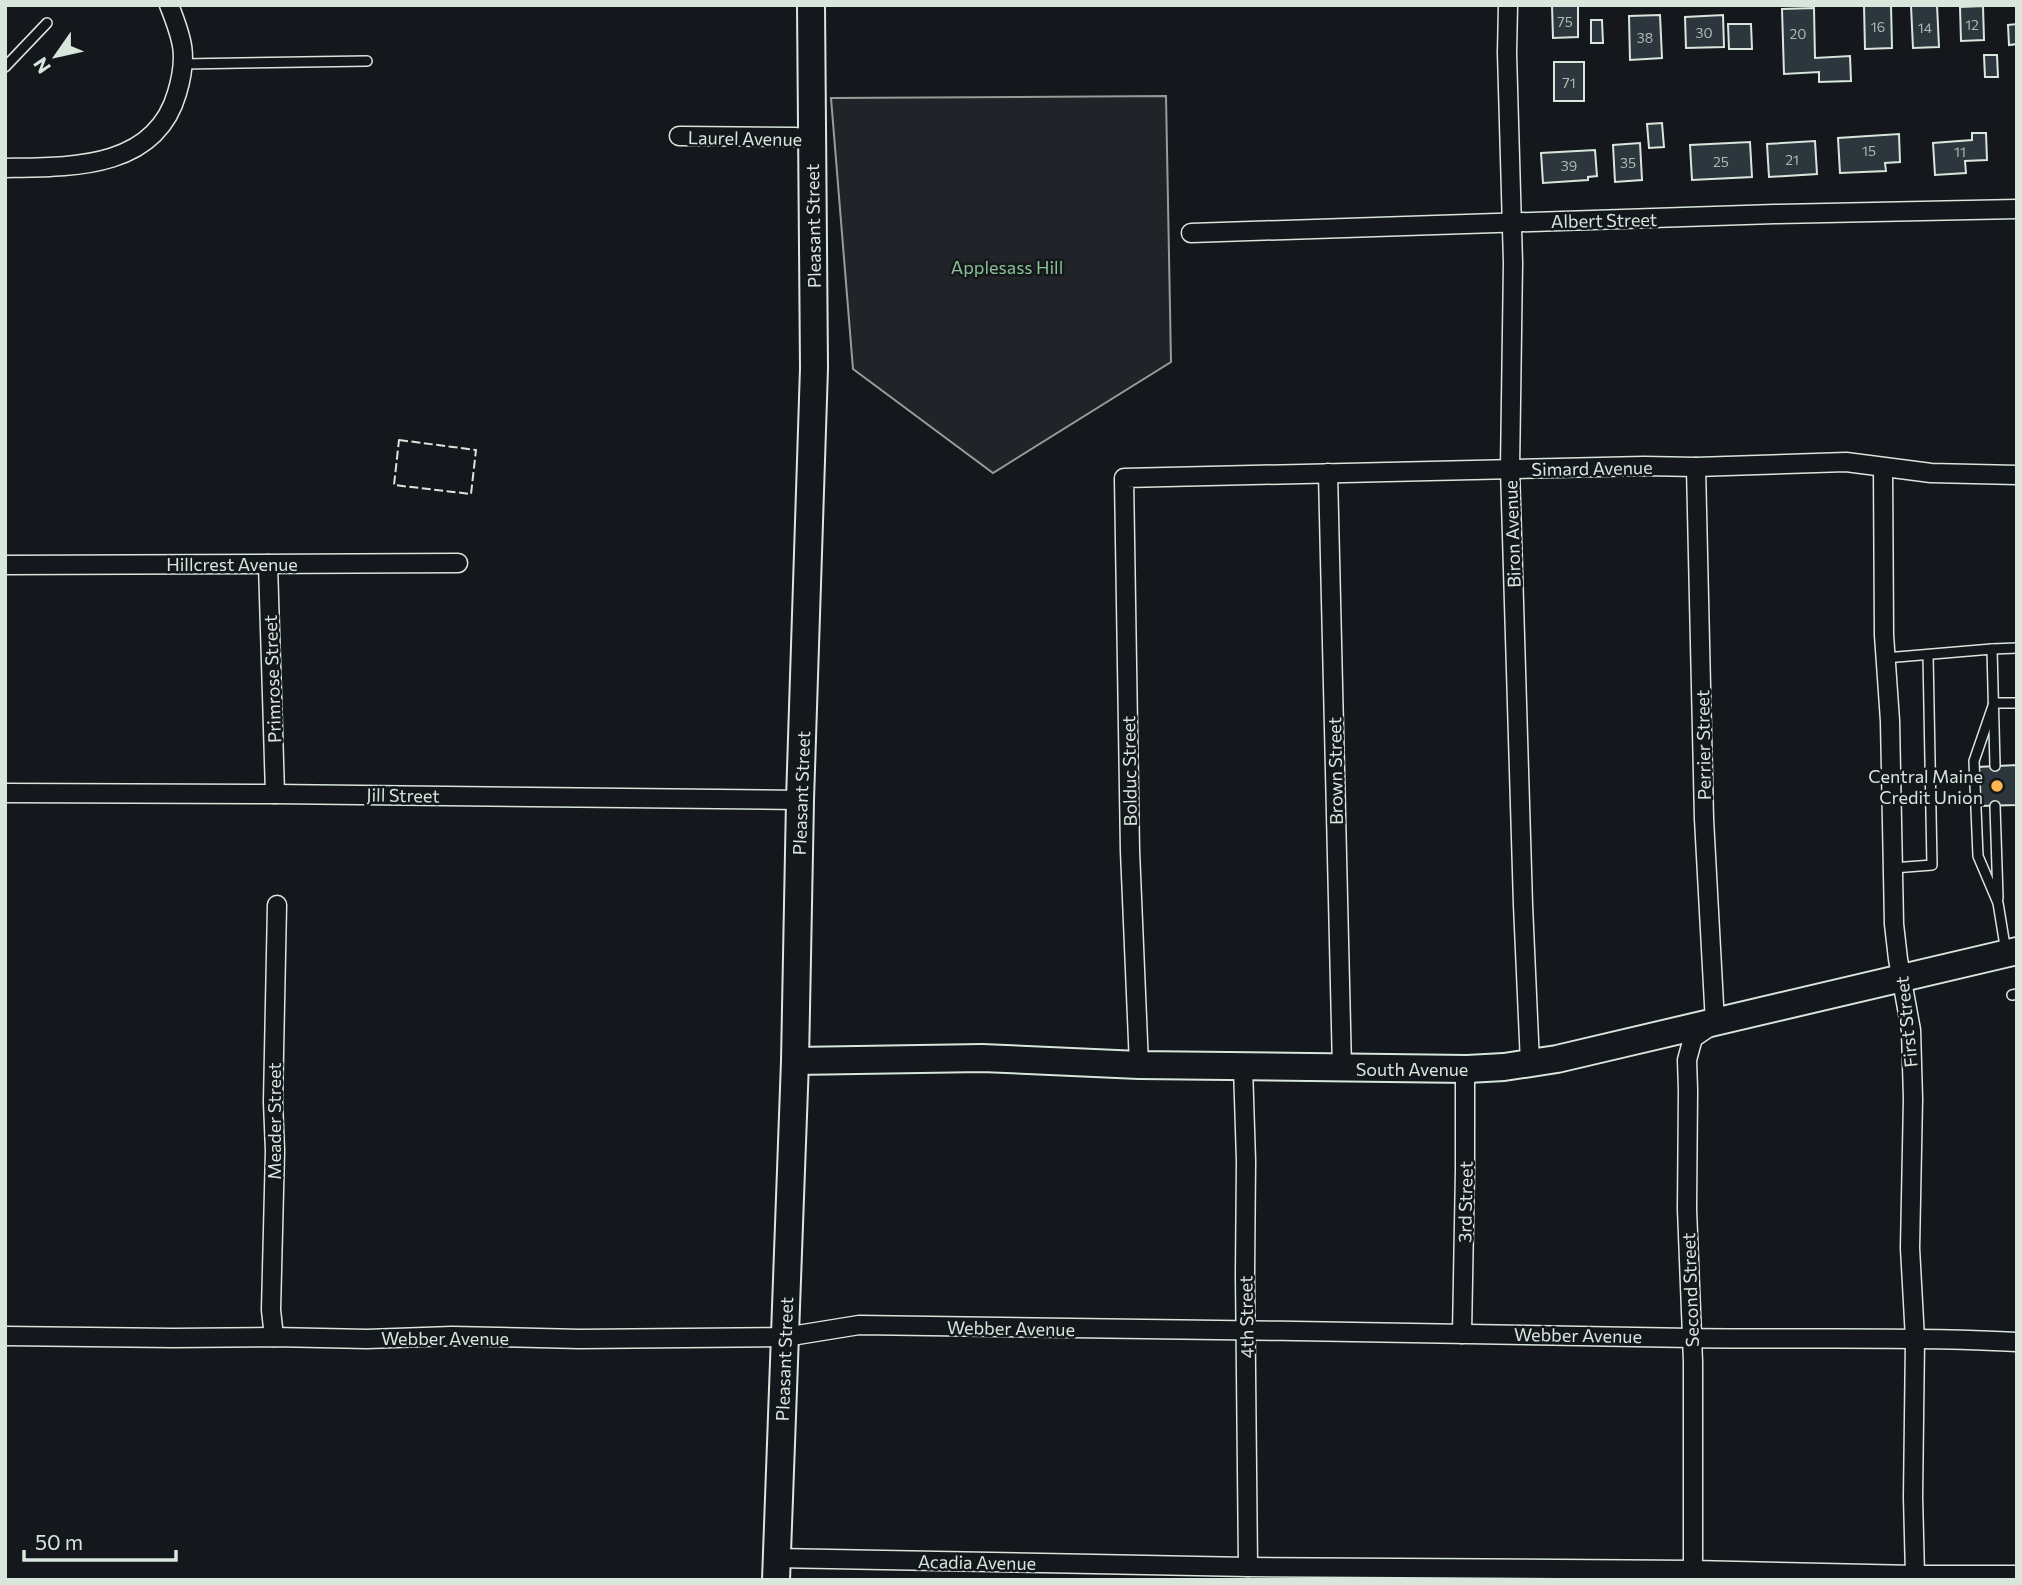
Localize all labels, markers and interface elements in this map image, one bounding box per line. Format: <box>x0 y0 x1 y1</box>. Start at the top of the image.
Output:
house number: 75 <box>1557 13 1573 30</box>
house number: 12 <box>1965 16 1979 33</box>
house number: 16 <box>1871 18 1885 35</box>
house number: 14 <box>1918 19 1933 36</box>
north arrow <box>21 21 91 91</box>
house number: 30 <box>1695 24 1713 41</box>
house number: 20 <box>1790 25 1806 42</box>
house number: 38 <box>1637 29 1653 46</box>
text: N <box>28 53 55 78</box>
house number: 71 <box>1562 74 1576 91</box>
street label: Laurel Avenue <box>688 126 802 150</box>
house number: 15 <box>1862 142 1876 159</box>
house number: 11 <box>1954 143 1966 160</box>
house number: 21 <box>1785 151 1799 168</box>
house number: 25 <box>1713 153 1729 170</box>
house number: 35 <box>1620 154 1636 171</box>
house number: 39 <box>1561 157 1577 174</box>
street label: Pleasant Street <box>801 164 825 288</box>
street label: Albert Street <box>1551 208 1657 232</box>
park label: Applesass Hill <box>951 256 1063 278</box>
street label: Simard Avenue <box>1531 456 1653 480</box>
street label: Biron Avenue <box>1499 480 1525 588</box>
street label: Hillcrest Avenue <box>166 553 298 575</box>
street label: Primrose Street <box>259 615 285 743</box>
street label: Perrier Street <box>1691 690 1715 800</box>
street label: Bolduc Street <box>1117 716 1141 826</box>
street label: Brown Street <box>1323 717 1347 825</box>
street label: Pleasant Street <box>788 730 814 856</box>
place label: Central Maine Credit Union <box>1868 765 1983 808</box>
marker: Central Maine Credit Union <box>1989 778 2005 794</box>
street label: Jill Street <box>366 783 440 807</box>
street label: First Street <box>1890 975 1922 1069</box>
street label: South Avenue <box>1356 1058 1468 1080</box>
street label: Meader Street <box>263 1062 285 1180</box>
street label: 3rd Street <box>1453 1161 1477 1243</box>
street label: Second Street <box>1677 1232 1703 1348</box>
street label: 4th Street <box>1234 1275 1258 1359</box>
street label: Pleasant Street <box>771 1296 797 1422</box>
street label: Webber Avenue <box>947 1316 1075 1340</box>
street label: Webber Avenue <box>1514 1323 1642 1347</box>
street label: Webber Avenue <box>381 1327 509 1349</box>
scale bar <box>24 1518 177 1562</box>
text: 50 m <box>35 1529 83 1554</box>
street label: Acadia Avenue <box>918 1550 1036 1574</box>

